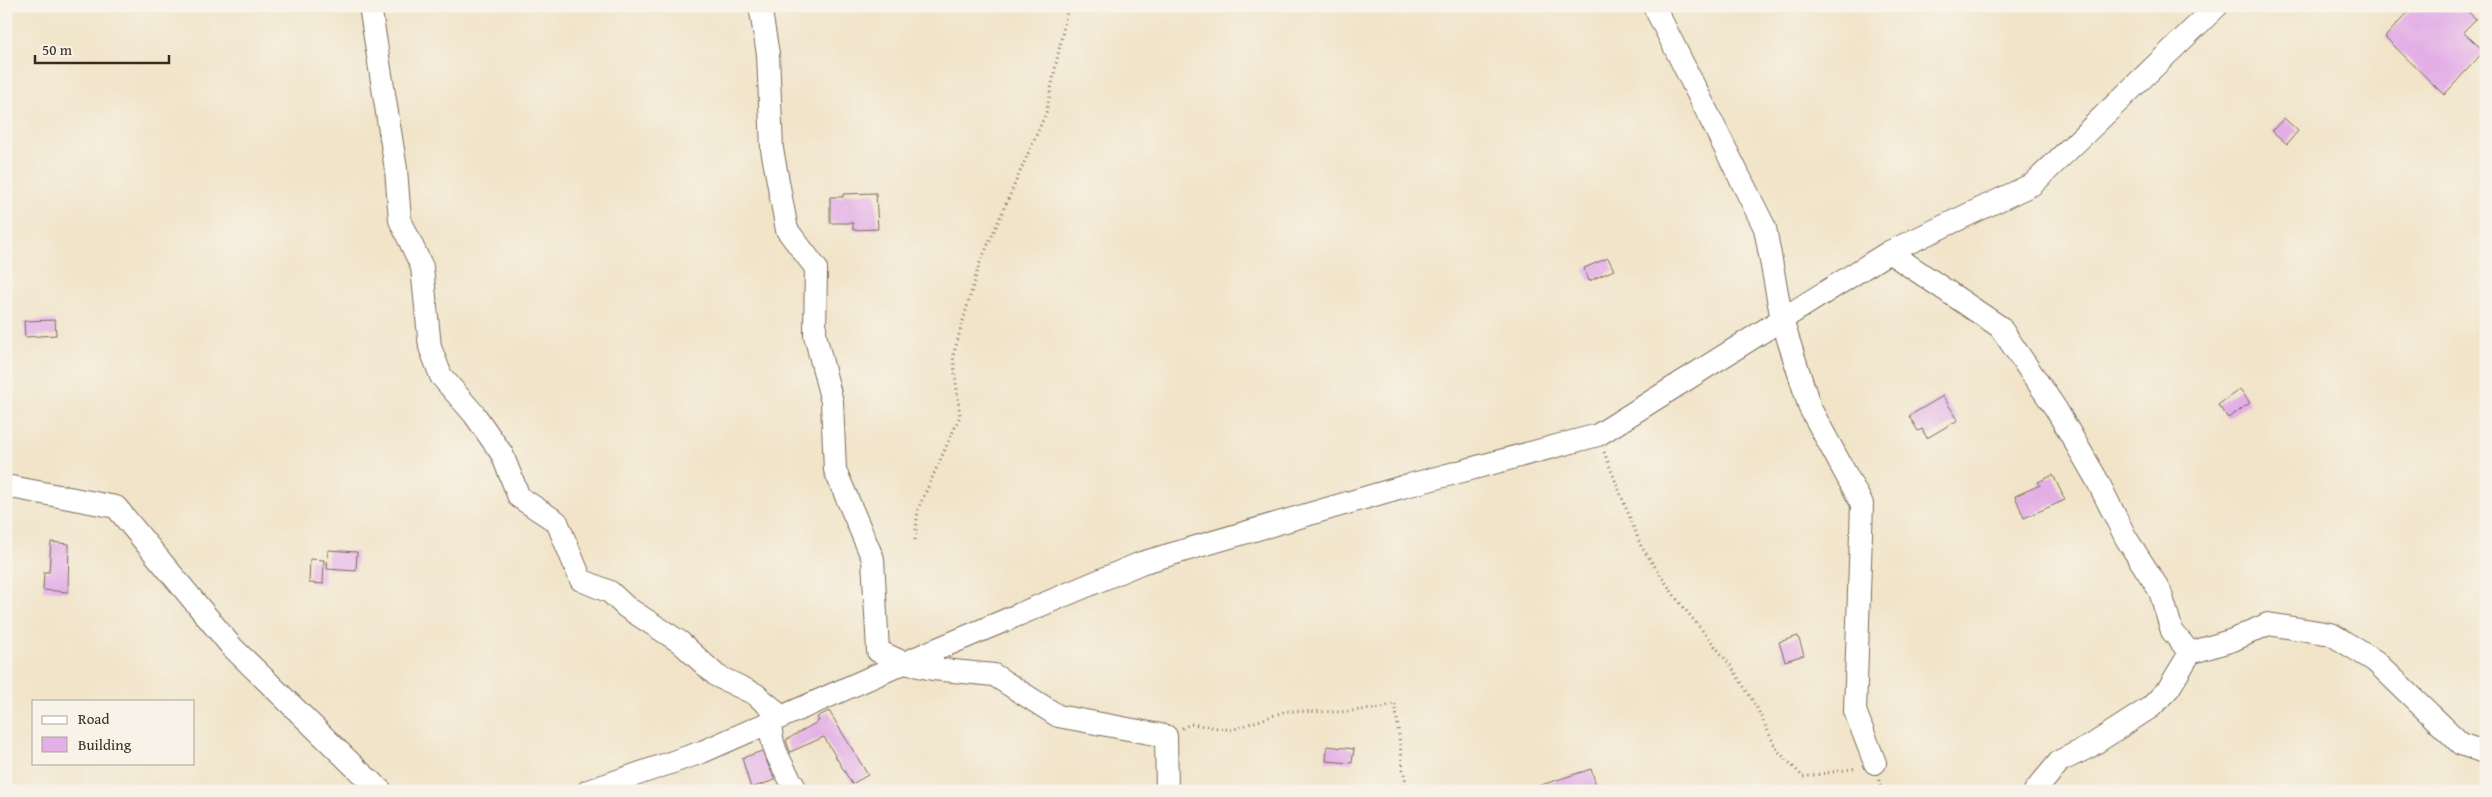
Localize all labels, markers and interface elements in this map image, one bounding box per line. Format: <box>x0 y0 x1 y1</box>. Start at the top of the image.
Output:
scale bar <box>35 32 169 64</box>
text: 50 m <box>42 39 73 60</box>
legend <box>32 700 195 764</box>
text: Road <box>78 708 109 729</box>
text: Building <box>78 734 132 755</box>

